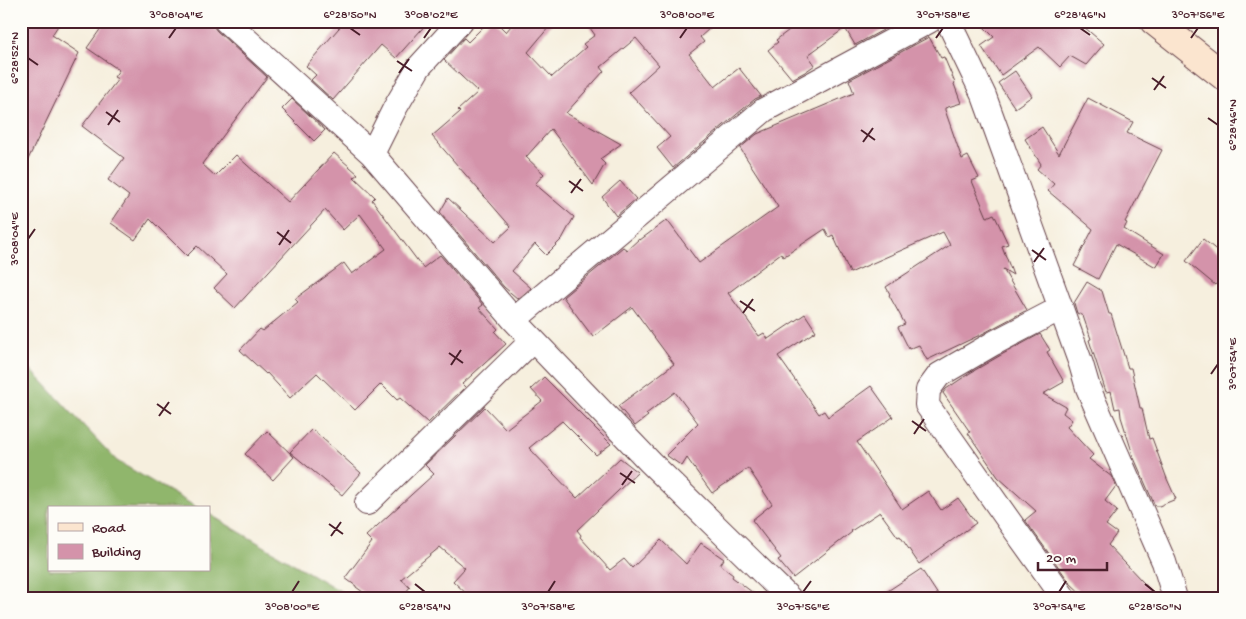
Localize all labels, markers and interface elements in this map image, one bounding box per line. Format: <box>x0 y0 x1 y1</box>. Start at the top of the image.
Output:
text: 3°08'04"E <box>148 9 203 23</box>
text: 6°28'50"N <box>324 9 377 23</box>
text: 3°08'02"E <box>403 9 458 23</box>
text: 3°08'00"E <box>659 9 715 23</box>
text: 3°07'58"E <box>915 9 970 23</box>
text: 6°28'46"N <box>1054 9 1106 23</box>
text: 3°07'56"E <box>1171 9 1225 23</box>
text: 6°28'52"N <box>9 32 23 84</box>
text: 6°28'46"N <box>1227 99 1241 151</box>
text: 3°08'04"E <box>9 212 23 267</box>
text: 3°07'54"E <box>1227 337 1241 391</box>
legend <box>48 506 210 572</box>
text: Road <box>92 520 126 538</box>
scale bar <box>1038 539 1107 571</box>
text: Building <box>91 544 141 562</box>
text: 20 m <box>1046 550 1076 568</box>
text: 3°08'00"E <box>264 601 320 615</box>
text: 6°28'54"N <box>399 601 451 615</box>
text: 3°07'58"E <box>520 601 575 615</box>
text: 3°07'56"E <box>776 601 830 615</box>
text: 3°07'54"E <box>1032 601 1086 615</box>
text: 6°28'50"N <box>1129 601 1182 615</box>

